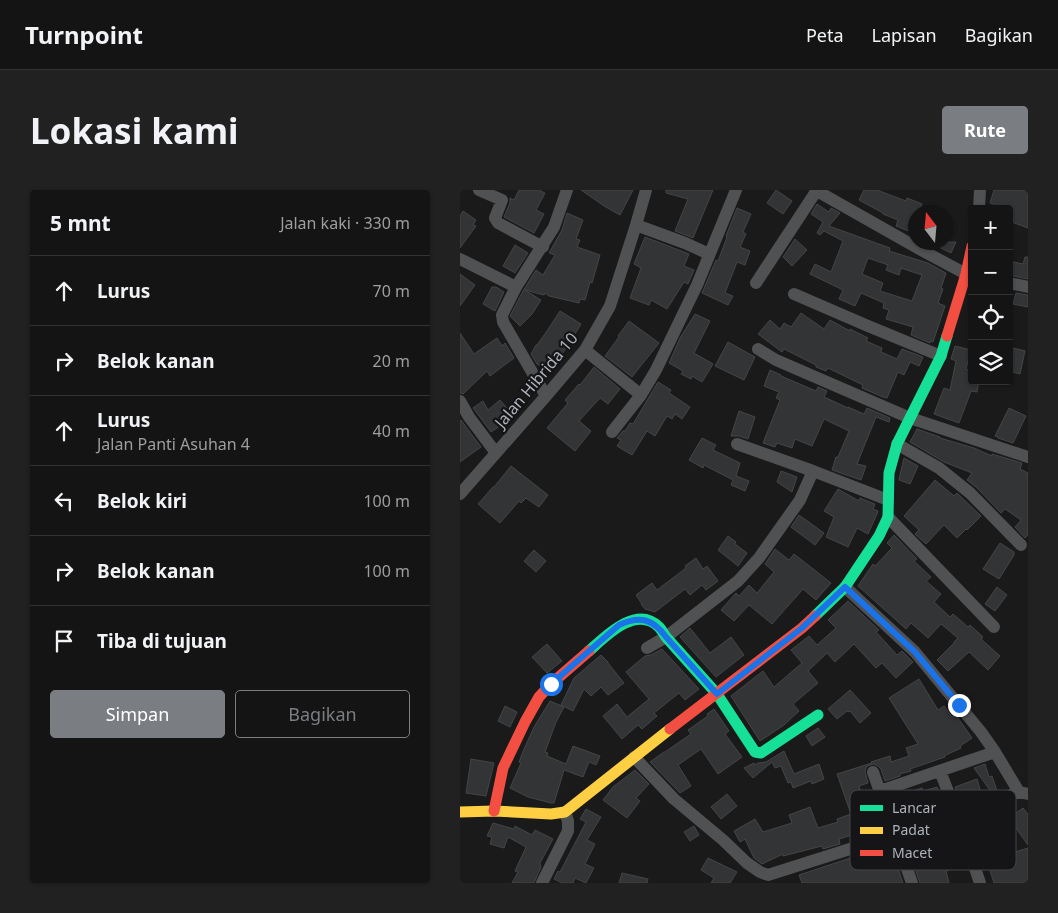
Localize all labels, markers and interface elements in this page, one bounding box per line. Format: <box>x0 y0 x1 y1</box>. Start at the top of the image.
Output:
text: Turnpoint <box>25 18 143 51</box>
text: Peta <box>806 23 844 47</box>
text: Lapisan <box>872 23 937 47</box>
text: Bagikan <box>965 23 1033 47</box>
button: Rute <box>942 106 1028 154</box>
text: Lokasi kami <box>30 107 239 154</box>
north arrow <box>908 205 953 250</box>
map controls <box>968 205 1013 385</box>
button: + <box>968 205 1013 250</box>
text: 5 mnt <box>50 209 111 237</box>
text: Jalan kaki · 330 m <box>280 212 410 234</box>
button: − <box>968 250 1013 295</box>
icon: ahead <box>50 277 78 305</box>
text: Lurus <box>97 278 150 304</box>
text: 70 m <box>373 280 410 302</box>
button: locate <box>968 295 1013 340</box>
street label: Jalan Hibrida 10 <box>488 328 582 434</box>
button: layers <box>968 340 1013 385</box>
icon: right <box>50 347 78 375</box>
text: Belok kanan <box>97 348 214 374</box>
text: 20 m <box>373 350 410 372</box>
text: Lurus <box>97 407 150 433</box>
icon: ahead <box>50 417 78 445</box>
text: 40 m <box>373 420 410 442</box>
text: Jalan Panti Asuhan 4 <box>97 433 250 455</box>
icon: left <box>50 487 78 515</box>
text: Belok kiri <box>97 488 187 514</box>
text: 100 m <box>363 490 410 512</box>
icon: right <box>50 557 78 585</box>
text: Belok kanan <box>97 558 214 584</box>
text: 100 m <box>363 560 410 582</box>
icon: arrive <box>50 627 78 655</box>
text: Tiba di tujuan <box>97 628 227 654</box>
route start <box>540 673 563 696</box>
button: Simpan <box>50 690 225 738</box>
button: Bagikan <box>235 690 410 738</box>
route end <box>948 694 971 717</box>
legend <box>850 790 1016 870</box>
text: Lancar <box>892 798 936 817</box>
text: Padat <box>892 820 930 839</box>
text: Macet <box>892 843 932 862</box>

